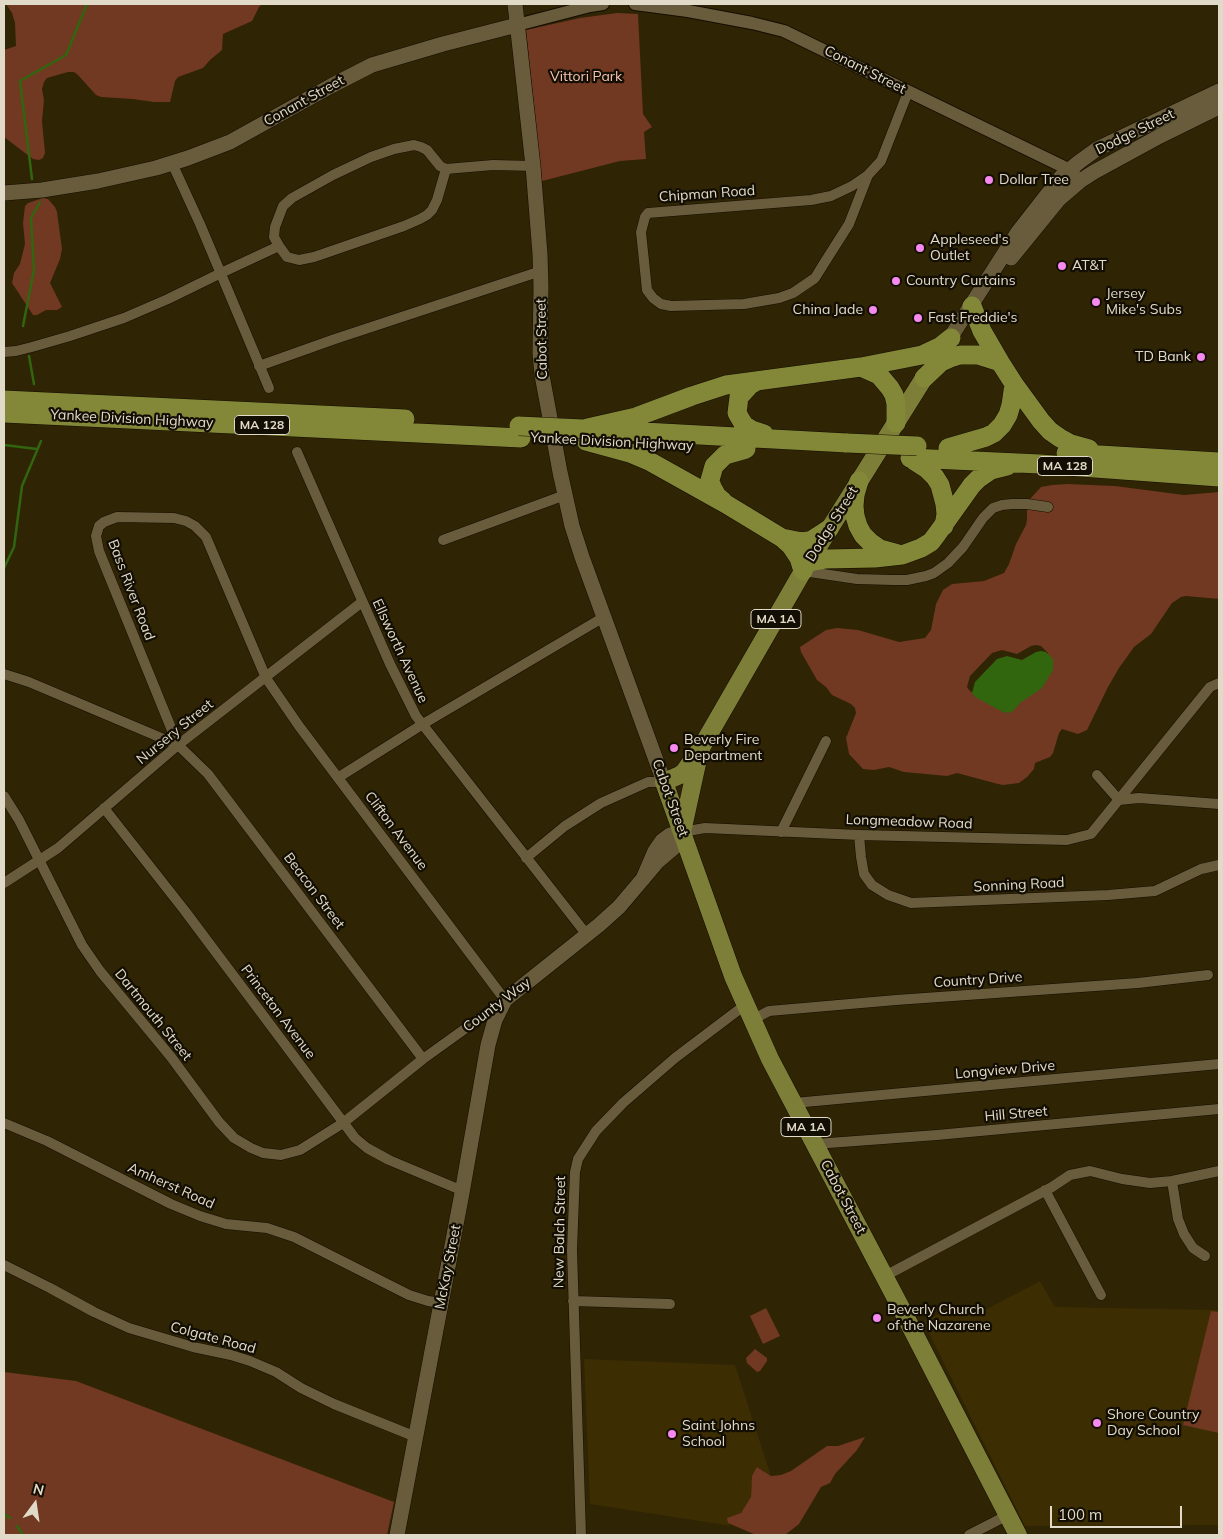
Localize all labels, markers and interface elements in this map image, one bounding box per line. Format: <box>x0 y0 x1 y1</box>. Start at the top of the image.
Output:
street label: Conant Street <box>821 42 909 98</box>
park label: Vittori Park <box>550 69 622 85</box>
street label: Conant Street <box>261 72 347 130</box>
street label: Dodge Street <box>1093 106 1177 158</box>
place label: Dollar Tree <box>999 172 1069 188</box>
marker: Dollar Tree <box>983 174 995 186</box>
street label: Chipman Road <box>658 182 756 206</box>
place label: Appleseed's Outlet <box>930 232 1009 264</box>
marker: Appleseed's Outlet <box>914 242 926 254</box>
place label: AT&T <box>1072 258 1107 274</box>
marker: AT&T <box>1056 260 1068 272</box>
place label: Country Curtains <box>906 273 1016 289</box>
marker: Country Curtains <box>890 275 902 287</box>
place label: Jersey Mike's Subs <box>1106 286 1182 318</box>
marker: Jersey Mike's Subs <box>1090 296 1102 308</box>
street label: Cabot Street <box>533 298 551 380</box>
place label: China Jade <box>793 302 863 318</box>
marker: China Jade <box>867 304 879 316</box>
place label: Fast Freddie's <box>928 310 1018 326</box>
marker: Fast Freddie's <box>912 312 924 324</box>
place label: TD Bank <box>1135 349 1191 365</box>
marker: TD Bank <box>1195 351 1207 363</box>
street label: Yankee Division Highway <box>50 406 214 432</box>
road number: MA 128 <box>234 416 290 434</box>
street label: Yankee Division Highway <box>530 429 694 455</box>
road number: MA 128 <box>1038 456 1092 476</box>
street label: Dodge Street <box>802 483 862 565</box>
street label: Bass River Road <box>104 537 158 643</box>
street label: Ellsworth Avenue <box>369 596 431 706</box>
road number: MA 1A <box>751 610 801 628</box>
street label: Nursery Street <box>133 696 217 768</box>
place label: Beverly Fire Department <box>684 732 762 764</box>
marker: Beverly Fire Department <box>668 742 680 754</box>
street label: Cabot Street <box>648 757 692 839</box>
street label: Clifton Avenue <box>361 788 431 874</box>
street label: Longmeadow Road <box>845 811 973 833</box>
street label: Beacon Street <box>280 850 348 932</box>
street label: Sonning Road <box>973 874 1065 896</box>
street label: Princeton Avenue <box>237 962 319 1062</box>
street label: Dartmouth Street <box>111 966 195 1064</box>
street label: Country Drive <box>933 969 1023 991</box>
street label: County Way <box>460 974 534 1036</box>
street label: Longview Drive <box>954 1057 1056 1083</box>
street label: Hill Street <box>984 1103 1048 1125</box>
road number: MA 1A <box>781 1118 831 1136</box>
street label: Cabot Street <box>816 1157 870 1237</box>
street label: Amherst Road <box>125 1159 217 1213</box>
street label: New Balch Street <box>551 1176 569 1288</box>
street label: McKay Street <box>432 1223 464 1311</box>
place label: Beverly Church of the Nazarene <box>887 1302 991 1334</box>
marker: Beverly Church of the Nazarene <box>871 1312 883 1324</box>
street label: Colgate Road <box>168 1319 258 1357</box>
place label: Shore Country Day School <box>1107 1407 1199 1440</box>
marker: Shore Country Day School <box>1091 1417 1103 1429</box>
place label: Saint Johns School <box>682 1418 755 1450</box>
marker: Saint Johns School <box>666 1428 678 1440</box>
north arrow <box>10 1479 60 1529</box>
text: N <box>31 1479 46 1499</box>
scale bar <box>1053 1496 1186 1528</box>
text: 100 m <box>1058 1505 1102 1524</box>

